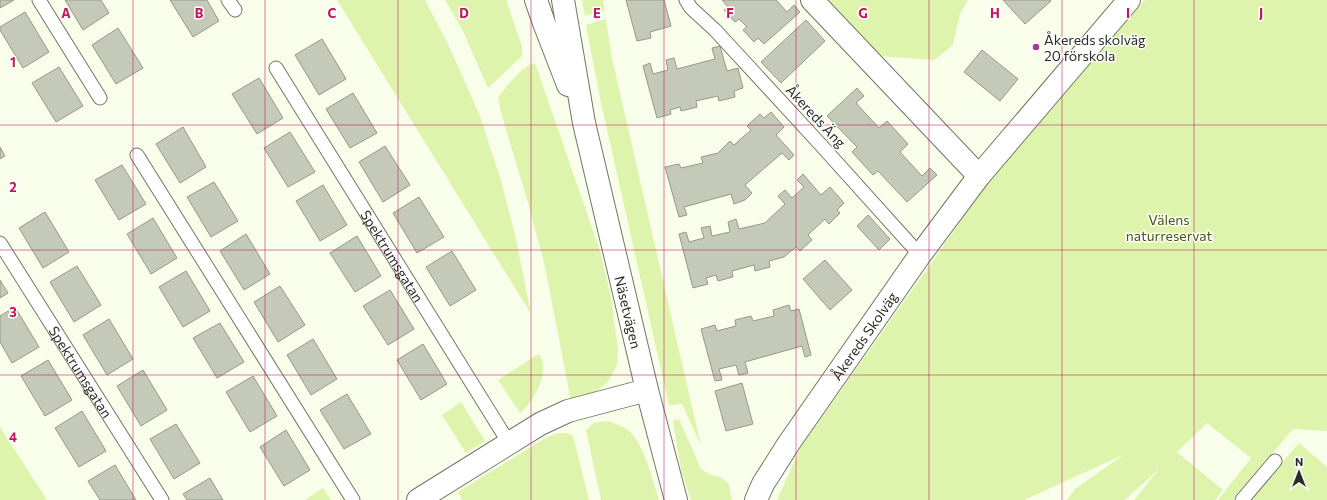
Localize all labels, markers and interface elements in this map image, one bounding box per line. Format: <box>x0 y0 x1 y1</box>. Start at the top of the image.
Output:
text: A <box>61 5 71 21</box>
text: B <box>195 5 204 21</box>
text: C <box>328 5 337 21</box>
text: D <box>459 5 469 21</box>
text: E <box>593 5 601 21</box>
text: F <box>726 5 734 21</box>
text: G <box>858 5 868 21</box>
text: H <box>990 5 1000 21</box>
text: I <box>1126 5 1130 21</box>
text: J <box>1259 5 1263 21</box>
place label: Åkereds skolväg 20 förskola <box>1044 31 1146 64</box>
marker: Åkereds skolväg 20 förskola <box>1031 42 1041 52</box>
text: 1 <box>10 54 16 70</box>
street label: Åkereds Äng <box>783 81 850 151</box>
text: 2 <box>9 179 17 195</box>
street label: Spektrumsgatan <box>358 207 428 305</box>
park label: Välens naturreservat <box>1126 211 1213 244</box>
street label: Näsetvägen <box>612 274 645 350</box>
street label: Åkereds Skolväg <box>827 288 901 383</box>
text: 3 <box>9 304 17 320</box>
street label: Spektrumsgatan <box>46 323 116 421</box>
text: 4 <box>9 429 17 445</box>
north arrow <box>1279 452 1319 492</box>
text: N <box>1295 455 1303 468</box>

